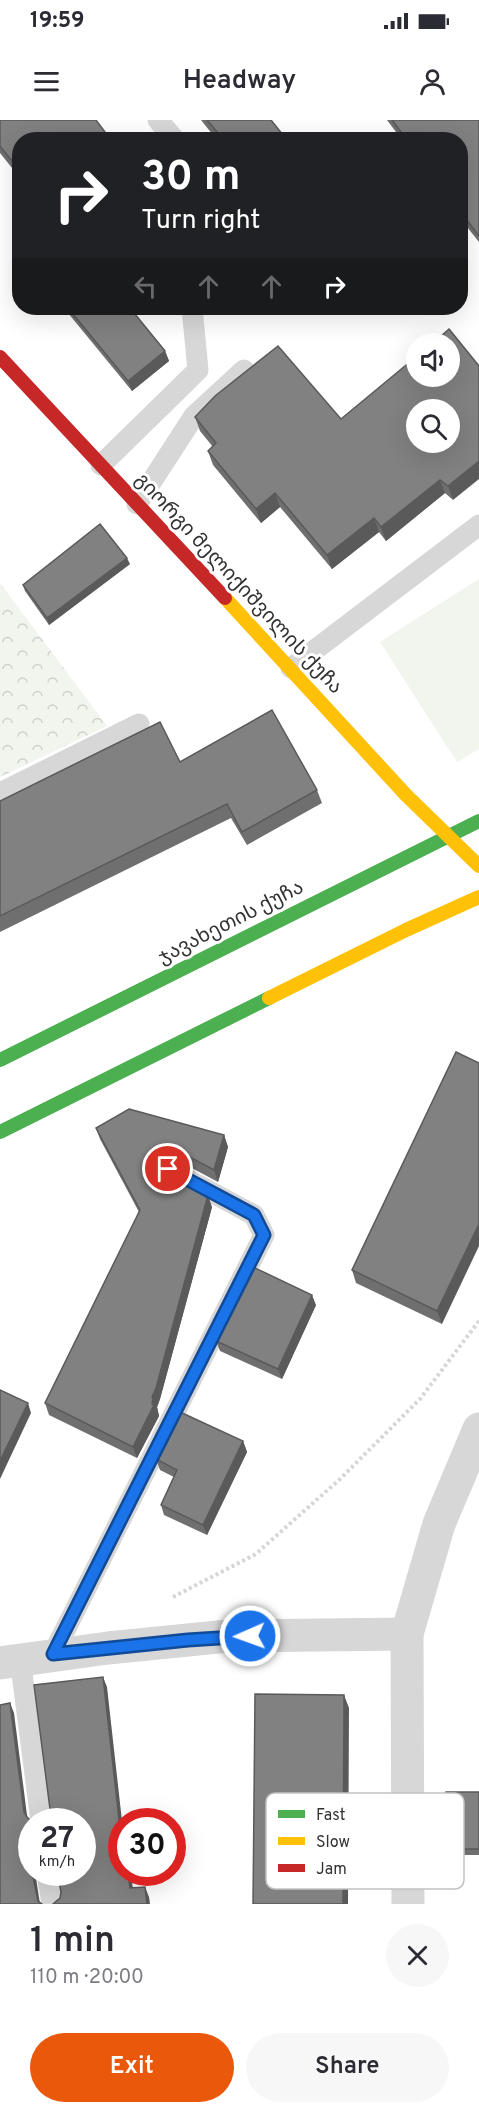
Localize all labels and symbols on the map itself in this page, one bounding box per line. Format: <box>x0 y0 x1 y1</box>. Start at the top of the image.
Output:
street label: გიორგი მელიქიშვილის ქუჩა <box>128 468 348 700</box>
street label: ჯავახეთის ქუჩა <box>154 875 308 971</box>
pin <box>142 1143 193 1194</box>
position arrow <box>218 1604 282 1668</box>
legend <box>266 1793 464 1889</box>
text: Fast <box>316 1806 346 1826</box>
speed limit sign: 30 <box>108 1808 186 1886</box>
text: Slow <box>316 1833 350 1853</box>
text: Jam <box>316 1860 347 1880</box>

